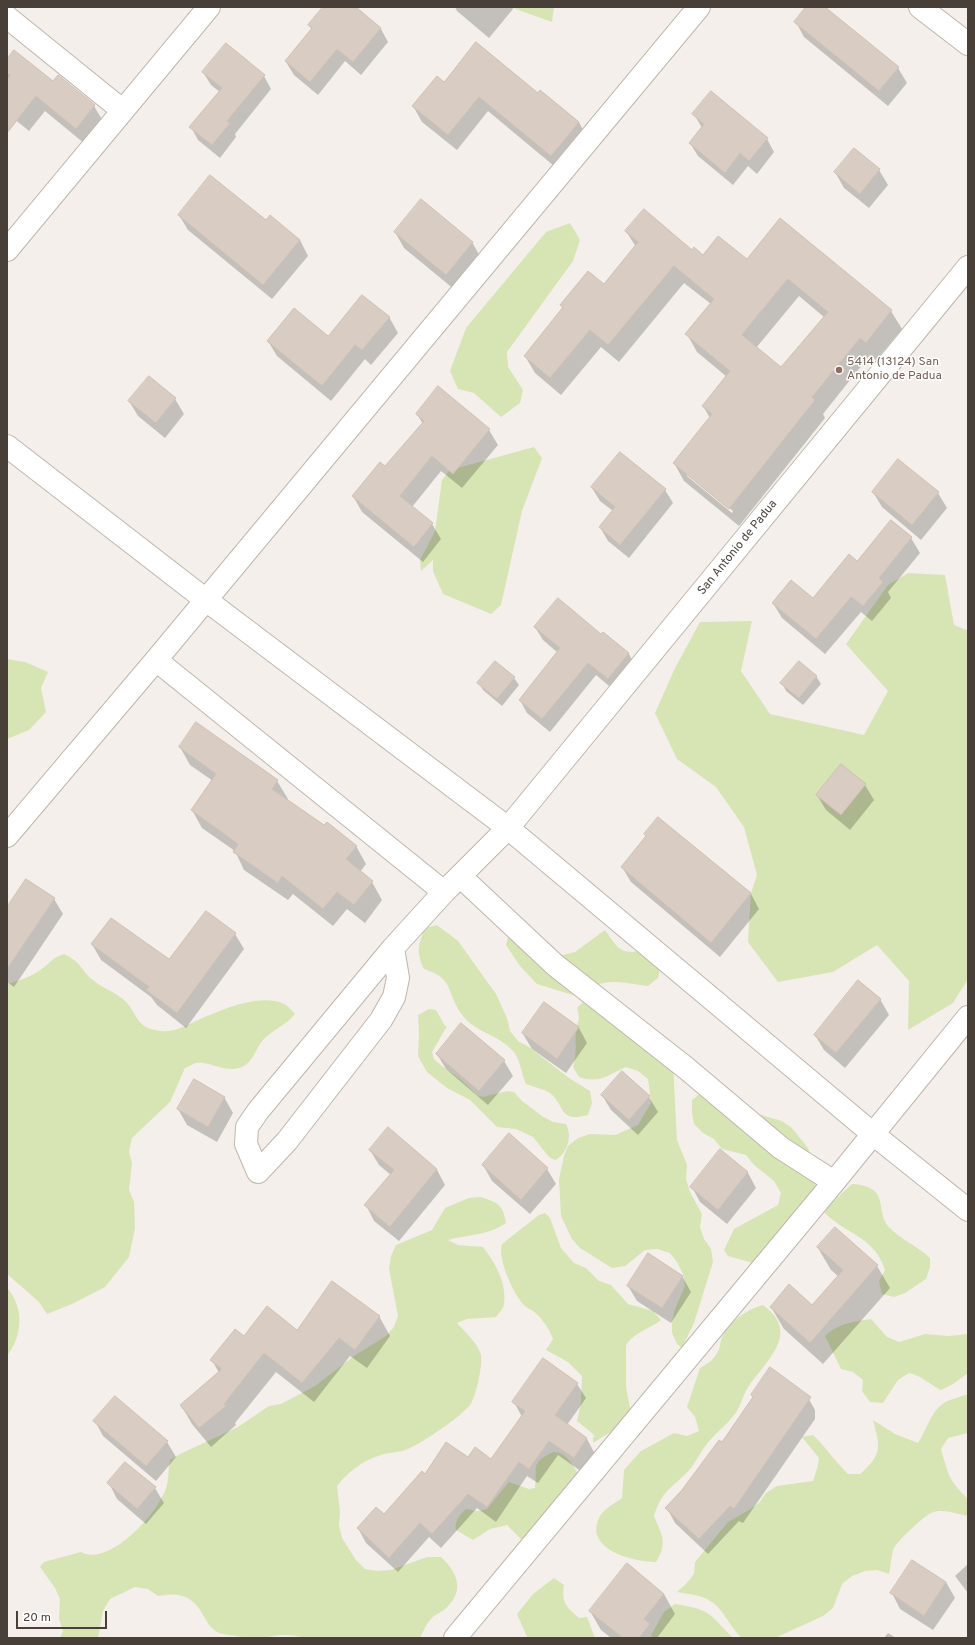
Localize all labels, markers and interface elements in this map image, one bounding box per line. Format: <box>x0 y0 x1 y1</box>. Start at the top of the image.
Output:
place label: 5414 (13124) San Antonio de Padua <box>847 356 942 384</box>
marker: 5414 (13124) San Antonio de Padua <box>834 365 844 375</box>
street label: San Antonio de Padua <box>695 498 781 598</box>
scale bar <box>18 1603 109 1629</box>
text: 20 m <box>23 1610 51 1626</box>

